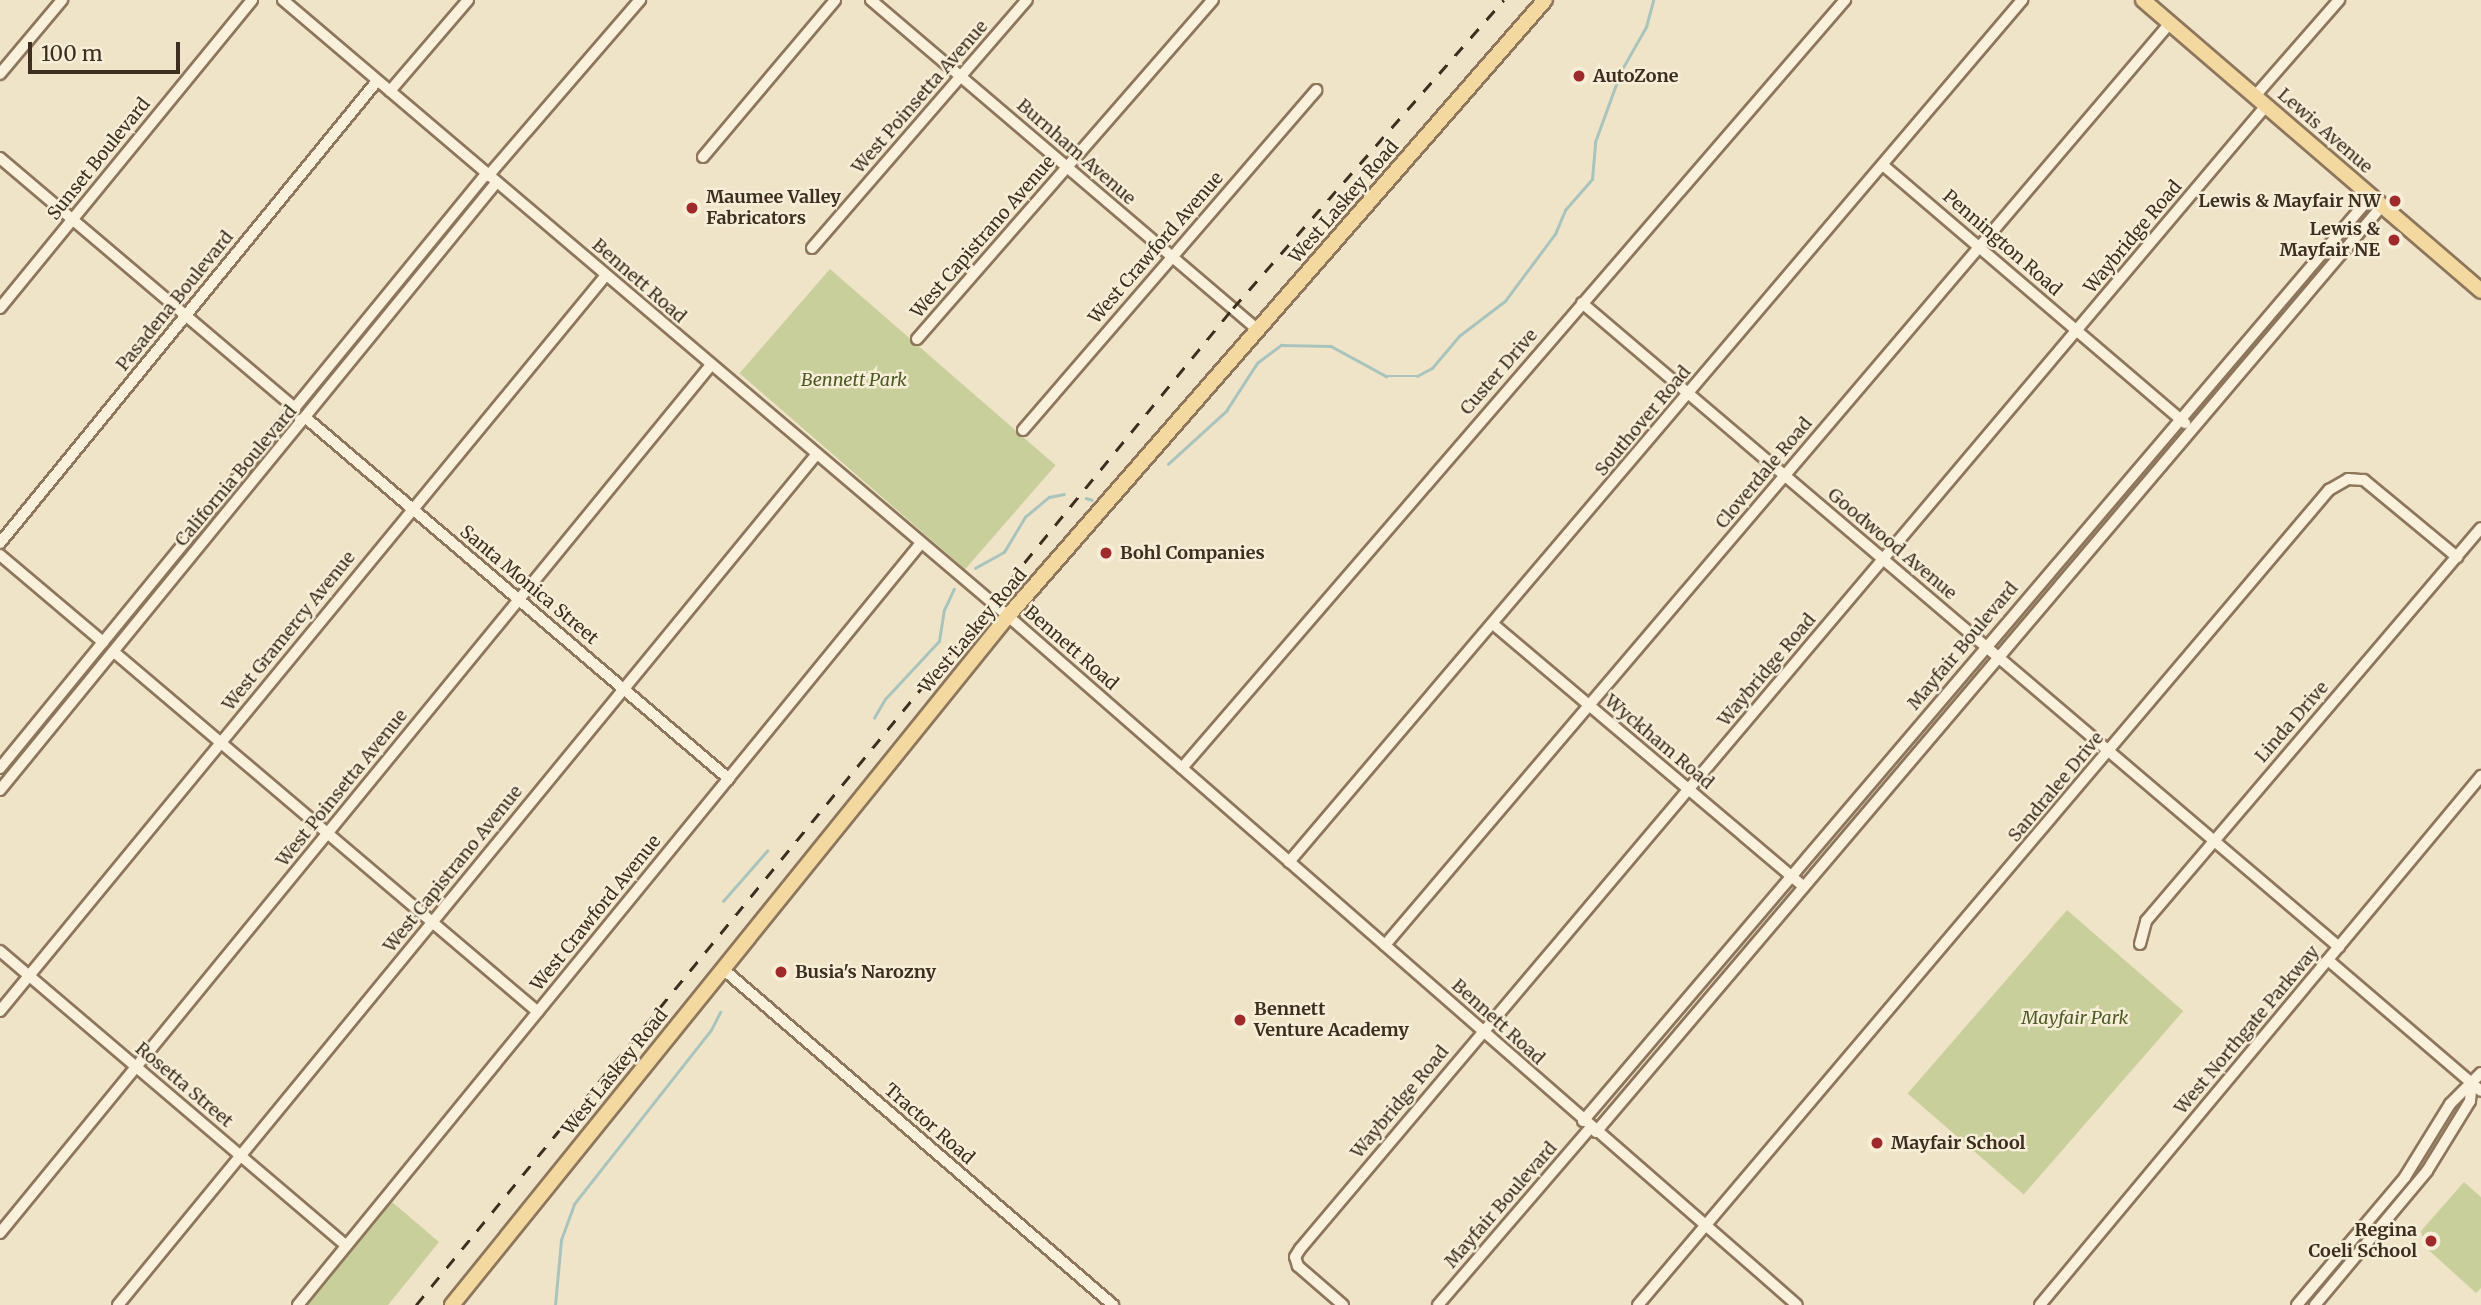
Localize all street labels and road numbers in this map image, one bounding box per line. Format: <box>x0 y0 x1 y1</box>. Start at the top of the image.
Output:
street label: West Poinsetta Avenue <box>848 16 992 178</box>
street label: Lewis Avenue <box>2273 84 2377 178</box>
street label: Sunset Boulevard <box>43 94 155 224</box>
street label: Burnham Avenue <box>1012 95 1140 209</box>
street label: West Laskey Road <box>1285 136 1403 268</box>
street label: West Capistrano Avenue <box>907 151 1059 323</box>
street label: West Crawford Avenue <box>1084 168 1228 328</box>
street label: Waybridge Road <box>2080 176 2186 298</box>
street label: Pennington Road <box>1938 186 2066 300</box>
street label: Pasadena Boulevard <box>112 227 238 375</box>
street label: Bennett Road <box>588 234 690 328</box>
street label: Custer Drive <box>1456 325 1542 419</box>
street label: Southover Road <box>1591 362 1695 480</box>
street label: California Boulevard <box>171 401 301 551</box>
street label: Cloverdale Road <box>1711 413 1817 533</box>
street label: Goodwood Avenue <box>1823 484 1961 604</box>
street label: Santa Monica Street <box>456 521 602 649</box>
street label: West Gramercy Avenue <box>218 547 360 715</box>
street label: West Laskey Road <box>915 564 1031 698</box>
street label: Mayfair Boulevard <box>1903 578 2023 714</box>
street label: Bennett Road <box>1020 601 1122 695</box>
street label: Waybridge Road <box>1714 609 1820 731</box>
street label: Linda Drive <box>2251 677 2333 767</box>
street label: Wyckham Road <box>1600 690 1718 794</box>
street label: West Poinsetta Avenue <box>272 705 412 871</box>
street label: Sandralee Drive <box>2004 728 2108 846</box>
street label: West Capistrano Avenue <box>379 781 527 957</box>
street label: West Crawford Avenue <box>527 831 665 995</box>
street label: West Northgate Parkway <box>2170 941 2324 1119</box>
street label: Bennett Road <box>1447 975 1549 1069</box>
street label: West Laskey Road <box>558 1005 672 1139</box>
street label: Rosetta Street <box>131 1038 237 1132</box>
street label: Waybridge Road <box>1347 1041 1453 1163</box>
street label: Tractor Road <box>880 1079 978 1169</box>
street label: Mayfair Boulevard <box>1440 1138 1562 1272</box>

